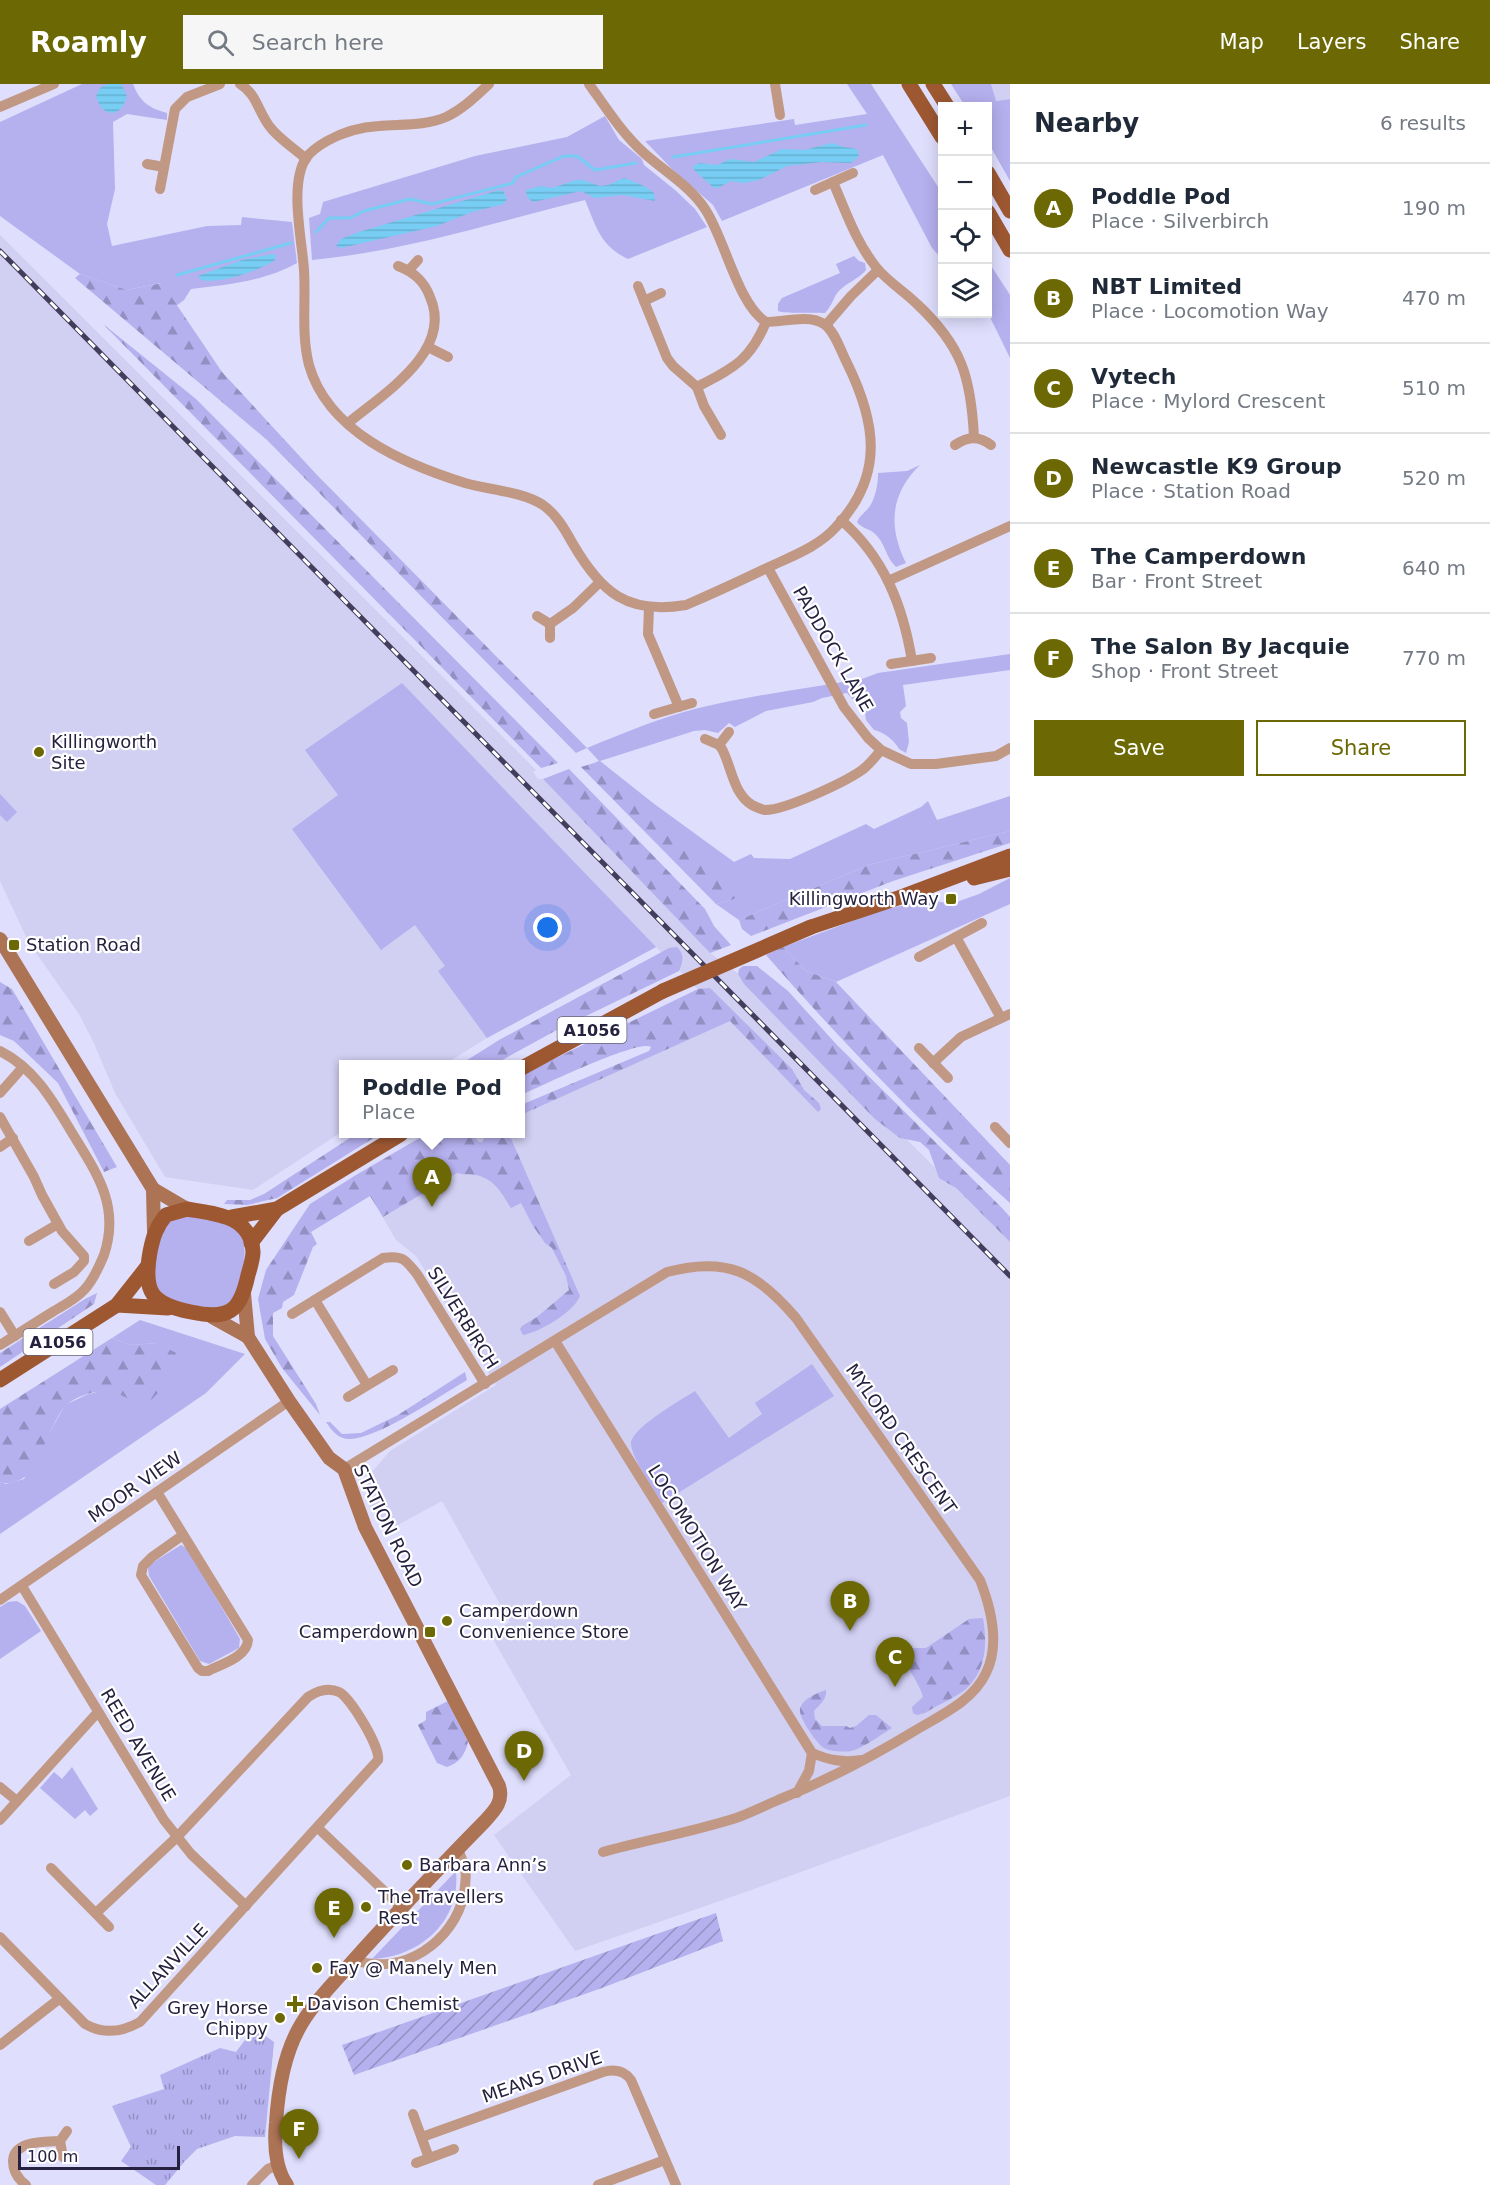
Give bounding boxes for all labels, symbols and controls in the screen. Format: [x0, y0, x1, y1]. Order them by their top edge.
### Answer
search box [183, 15, 603, 69]
text: Roamly [30, 26, 147, 59]
icon: search [204, 26, 237, 59]
text: Search here [252, 30, 384, 55]
text: Map [1220, 30, 1264, 54]
text: Layers [1297, 30, 1366, 54]
text: Share [1399, 30, 1460, 54]
map controls [938, 102, 992, 318]
button: + [938, 102, 992, 156]
text: Nearby [1034, 108, 1139, 138]
text: 6 results [1380, 111, 1466, 135]
button: − [938, 156, 992, 210]
text: Poddle Pod [1091, 184, 1231, 209]
text: A [1046, 196, 1061, 220]
text: 190 m [1402, 196, 1466, 220]
text: Place · Silverbirch [1091, 209, 1269, 233]
button: locate [938, 210, 992, 264]
button: layers [938, 264, 992, 318]
text: NBT Limited [1091, 274, 1242, 299]
text: B [1046, 286, 1061, 310]
text: 470 m [1402, 286, 1466, 310]
text: Place · Locomotion Way [1091, 299, 1328, 323]
text: Vytech [1091, 364, 1177, 389]
text: C [1046, 376, 1061, 400]
text: 510 m [1402, 376, 1466, 400]
text: Place · Mylord Crescent [1091, 389, 1325, 413]
text: Newcastle K9 Group [1091, 454, 1342, 479]
text: D [1045, 466, 1062, 490]
text: 520 m [1402, 466, 1466, 490]
text: Place · Station Road [1091, 479, 1291, 503]
text: The Camperdown [1091, 544, 1307, 569]
text: E [1047, 556, 1060, 580]
text: 640 m [1402, 556, 1466, 580]
text: Bar · Front Street [1091, 569, 1262, 593]
street label: PADDOCK LANE [789, 582, 878, 715]
text: The Salon By Jacquie [1091, 634, 1350, 659]
text: F [1047, 646, 1060, 670]
text: 770 m [1402, 646, 1466, 670]
text: Shop · Front Street [1091, 659, 1278, 683]
button: Save [1034, 720, 1244, 776]
button: Share [1256, 720, 1466, 776]
place label: Killingworth Site [51, 731, 157, 773]
marker: Killingworth Site [32, 745, 46, 759]
place label: Killingworth Way [789, 888, 939, 909]
marker: Killingworth Way [944, 892, 958, 906]
your location [533, 913, 562, 942]
place label: Station Road [26, 934, 141, 955]
marker: Station Road [7, 938, 21, 952]
road number: A1056 [558, 1017, 626, 1043]
popup [339, 1060, 525, 1138]
text: Poddle Pod [362, 1075, 502, 1100]
text: Place [362, 1100, 415, 1124]
pin: A [412, 1158, 452, 1207]
street label: SILVERBIRCH [424, 1263, 503, 1373]
road number: A1056 [23, 1329, 92, 1355]
street label: MYLORD CRESCENT [842, 1360, 962, 1519]
street label: MOOR VIEW [84, 1447, 185, 1526]
street label: STATION ROAD [350, 1461, 427, 1591]
street label: LOCOMOTION WAY [644, 1461, 751, 1616]
pin: B [830, 1582, 870, 1631]
place label: Camperdown Convenience Store [459, 1600, 629, 1642]
marker: Camperdown Convenience Store [440, 1614, 454, 1628]
place label: Camperdown [299, 1621, 418, 1642]
marker: Camperdown [423, 1625, 437, 1639]
pin: C [876, 1638, 914, 1687]
street label: REED AVENUE [97, 1685, 180, 1805]
pin: D [504, 1732, 544, 1781]
place label: Barbara Ann’s [419, 1854, 547, 1875]
marker: Barbara Ann’s [400, 1858, 414, 1872]
place label: The Travellers Rest [377, 1886, 504, 1928]
pin: E [314, 1888, 354, 1938]
marker: The Travellers Rest [359, 1900, 373, 1914]
street label: ALLANVILLE [123, 1919, 212, 2012]
place label: Fay @ Manely Men [329, 1957, 497, 1978]
marker: Fay @ Manely Men [310, 1961, 324, 1975]
place label: Davison Chemist [307, 1993, 459, 2014]
place label: Grey Horse Chippy [167, 1997, 268, 2039]
marker: Davison Chemist [288, 1997, 302, 2011]
marker: Grey Horse Chippy [273, 2011, 287, 2025]
street label: MEANS DRIVE [479, 2046, 604, 2107]
pin: F [280, 2110, 318, 2159]
scale bar [18, 2143, 180, 2170]
text: 100 m [27, 2147, 78, 2166]

